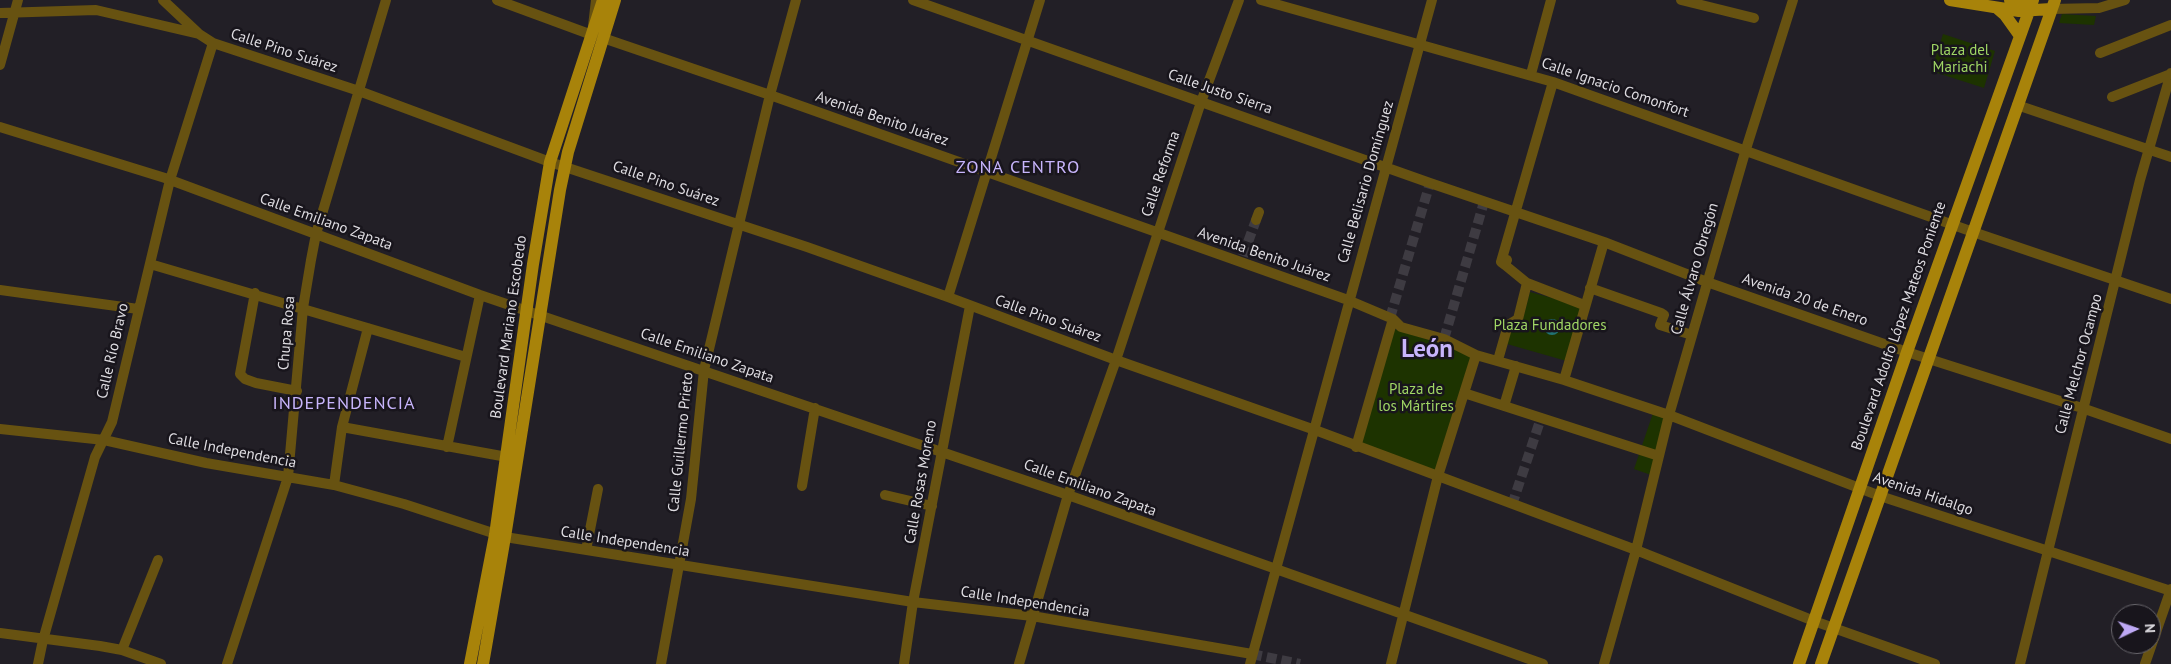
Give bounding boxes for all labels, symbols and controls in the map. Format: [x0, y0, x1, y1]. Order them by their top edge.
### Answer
street label: Calle Pino Suárez [228, 25, 340, 77]
park label: Plaza del Mariachi [1931, 42, 1989, 77]
street label: Calle Ignacio Comonfort [1539, 54, 1691, 122]
street label: Calle Justo Sierra [1165, 66, 1275, 118]
street label: Avenida Benito Juárez [813, 88, 951, 150]
street label: Calle Belisario Domínguez [1334, 99, 1398, 265]
street label: Calle Reforma [1138, 129, 1184, 219]
street label: Calle Pino Suárez [610, 157, 722, 211]
district label: ZONA CENTRO [954, 157, 1082, 179]
street label: Calle Emiliano Zapata [257, 190, 395, 254]
street label: Boulevard Adolfo López Mateos Poniente [1848, 199, 1950, 453]
street label: Calle Álvaro Obregón [1668, 201, 1722, 337]
street label: Avenida Benito Juárez [1195, 224, 1333, 286]
street label: Boulevard Mariano Escobedo [487, 234, 531, 420]
street label: Avenida 20 de Enero [1740, 270, 1870, 330]
street label: Calle Pino Suárez [993, 291, 1103, 347]
street label: Calle Melchor Ocampo [2052, 292, 2106, 436]
street label: Chupa Rosa [275, 295, 299, 371]
street label: Calle Río Bravo [93, 302, 133, 400]
park label: Plaza Fundadores [1493, 317, 1607, 335]
street label: Calle Emiliano Zapata [638, 325, 776, 387]
district label: León [1401, 335, 1453, 365]
street label: Calle Guillermo Prieto [665, 371, 697, 513]
park label: Plaza de los Mártires [1378, 381, 1454, 416]
district label: INDEPENDENCIA [271, 393, 417, 415]
street label: Calle Rosas Moreno [901, 419, 941, 545]
street label: Calle Independencia [166, 430, 298, 472]
street label: Calle Emiliano Zapata [1021, 456, 1159, 520]
street label: Avenida Hidalgo [1871, 468, 1975, 520]
street label: Calle Independencia [559, 523, 691, 561]
street label: Calle Independencia [959, 583, 1091, 621]
north arrow [2111, 604, 2161, 654]
text: N [2141, 623, 2159, 633]

